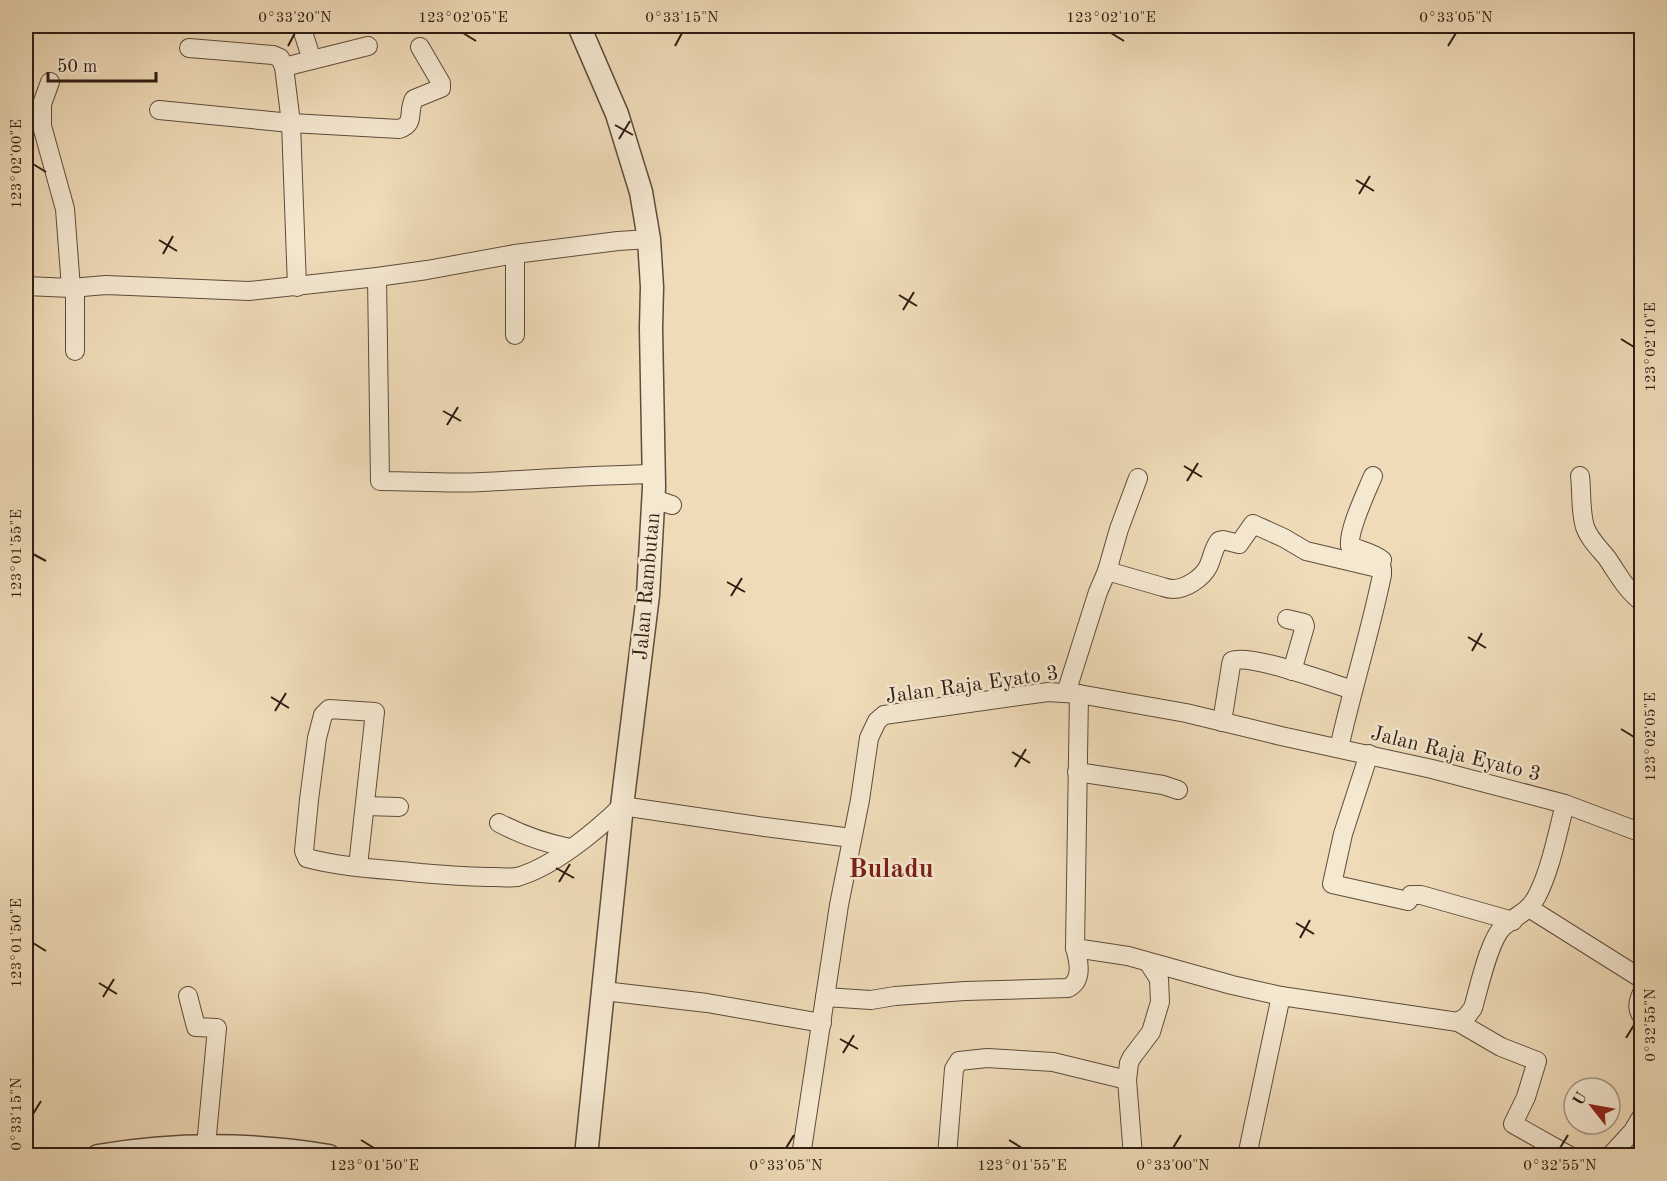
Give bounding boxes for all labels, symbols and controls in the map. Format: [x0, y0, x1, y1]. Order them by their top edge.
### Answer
text: 0°33'20"N [258, 11, 332, 26]
text: 123°02'05"E [418, 11, 508, 26]
text: 0°33'15"N [645, 11, 719, 26]
text: 123°02'10"E [1066, 11, 1156, 26]
text: 0°33'05"N [1419, 11, 1493, 26]
scale bar [48, 45, 156, 83]
text: 50 m [57, 58, 97, 76]
text: 123°02'00"E [10, 119, 25, 209]
text: 123°02'10"E [1644, 302, 1659, 392]
text: 123°01'55"E [10, 509, 25, 599]
street label: Jalan Rambutan [631, 511, 664, 661]
street label: Jalan Raja Eyato 3 [884, 663, 1060, 708]
text: 123°02'05"E [1644, 692, 1659, 782]
street label: Jalan Raja Eyato 3 [1368, 723, 1543, 786]
district label: Buladu [848, 856, 934, 883]
text: 123°01'50"E [10, 898, 25, 988]
text: 0°32'55"N [1644, 988, 1659, 1062]
north arrow [1562, 1076, 1622, 1136]
text: 0°33'15"N [10, 1077, 25, 1151]
text: U [1571, 1089, 1591, 1109]
text: 123°01'50"E [329, 1159, 419, 1174]
text: 0°33'05"N [749, 1159, 823, 1174]
text: 123°01'55"E [977, 1159, 1067, 1174]
text: 0°33'00"N [1136, 1159, 1210, 1174]
text: 0°32'55"N [1523, 1159, 1597, 1174]

